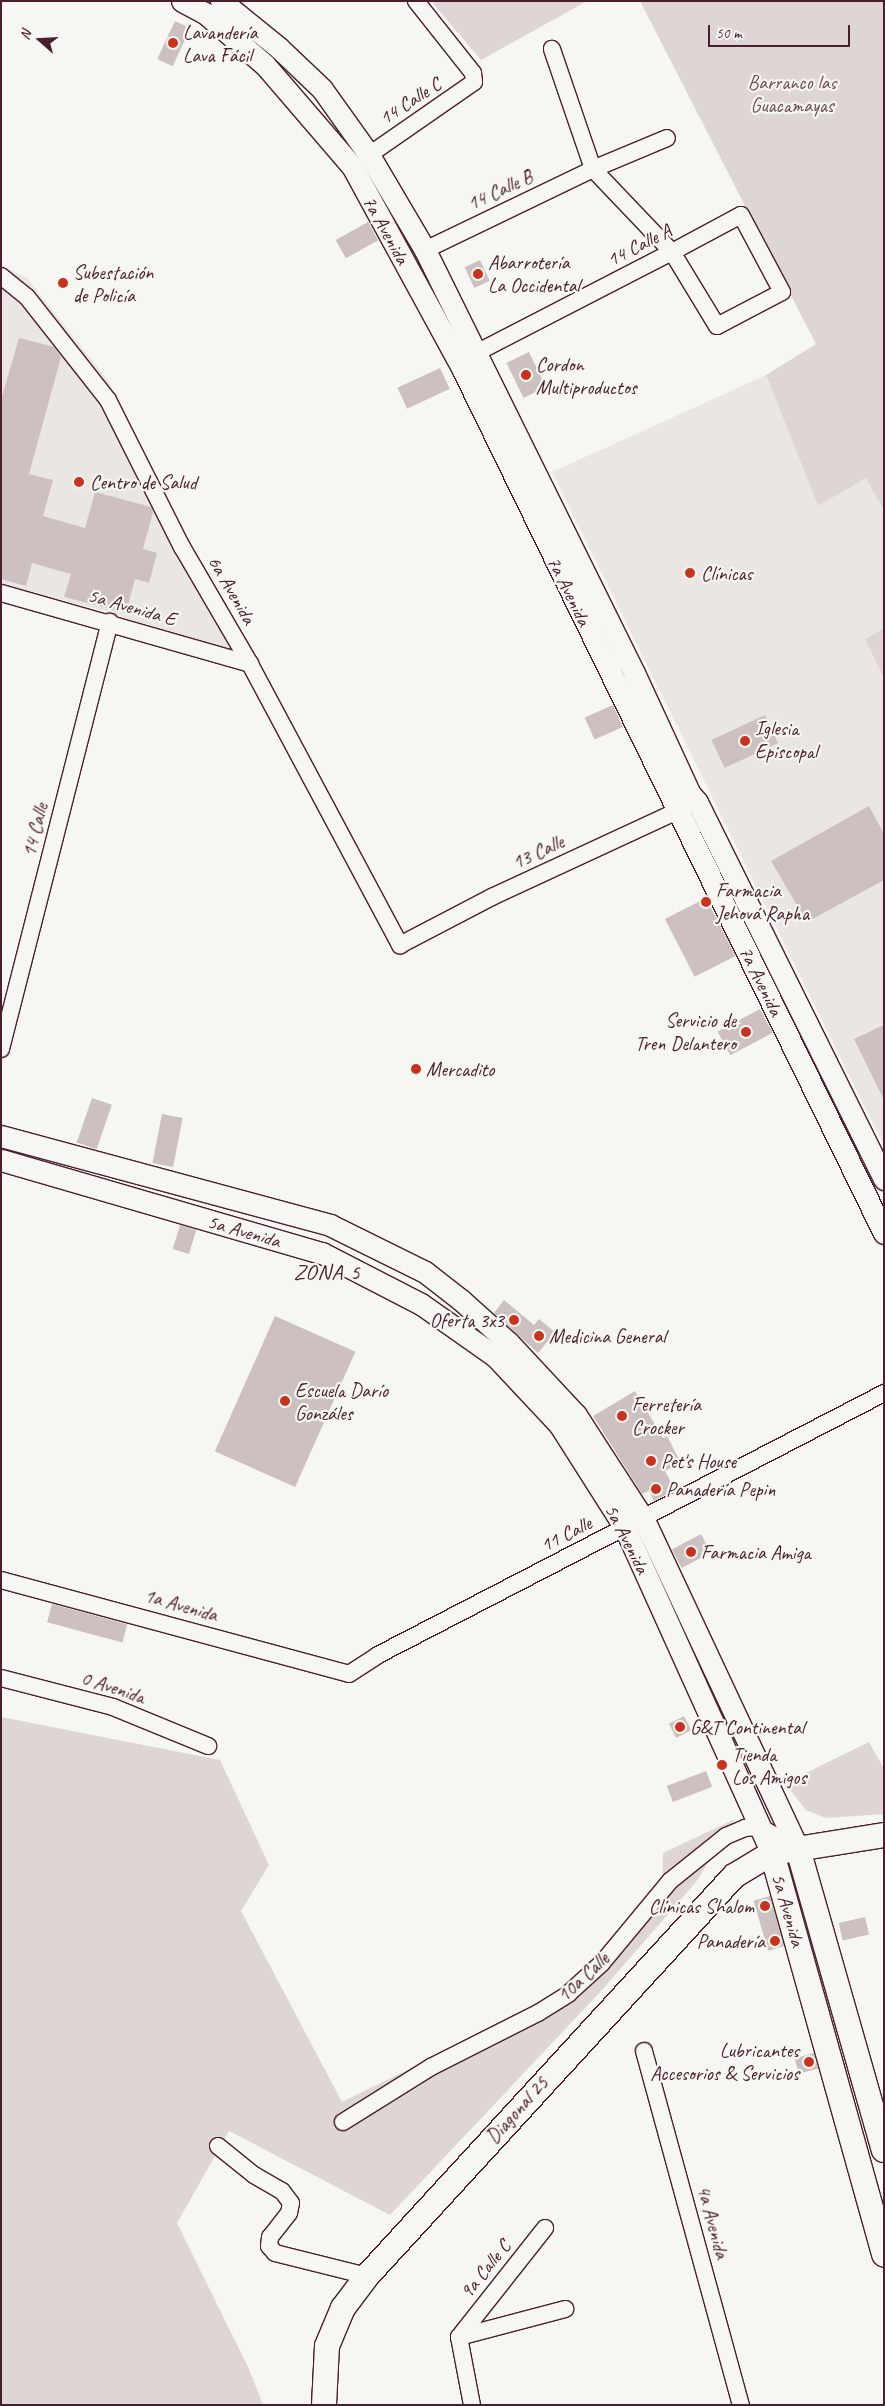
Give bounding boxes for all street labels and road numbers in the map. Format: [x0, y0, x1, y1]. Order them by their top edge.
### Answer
street label: 14 Calle C [375, 72, 445, 130]
street label: 14 Calle B [463, 164, 537, 216]
street label: 7a Avenida [357, 192, 415, 268]
street label: 14 Calle A [603, 219, 675, 271]
street label: 6a Avenida [203, 552, 261, 628]
street label: 7a Avenida [542, 552, 596, 630]
street label: 5a Avenida E [86, 583, 178, 631]
street label: 14 Calle [17, 801, 53, 859]
street label: 13 Calle [508, 830, 568, 874]
street label: 7a Avenida [734, 942, 788, 1020]
street label: 5a Avenida [205, 1209, 283, 1253]
street label: 5a Avenida [599, 1500, 655, 1578]
street label: 11 Calle [536, 1511, 596, 1557]
street label: 1a Avenida [142, 1583, 220, 1627]
street label: 0 Avenida [78, 1665, 148, 1709]
street label: 5a Avenida [766, 1871, 810, 1949]
street label: 10a Calle [552, 1947, 614, 2007]
street label: Diagonal 25 [481, 2072, 553, 2148]
street label: 4a Avenida [692, 2183, 734, 2261]
street label: 9a Calle C [454, 2235, 516, 2303]

